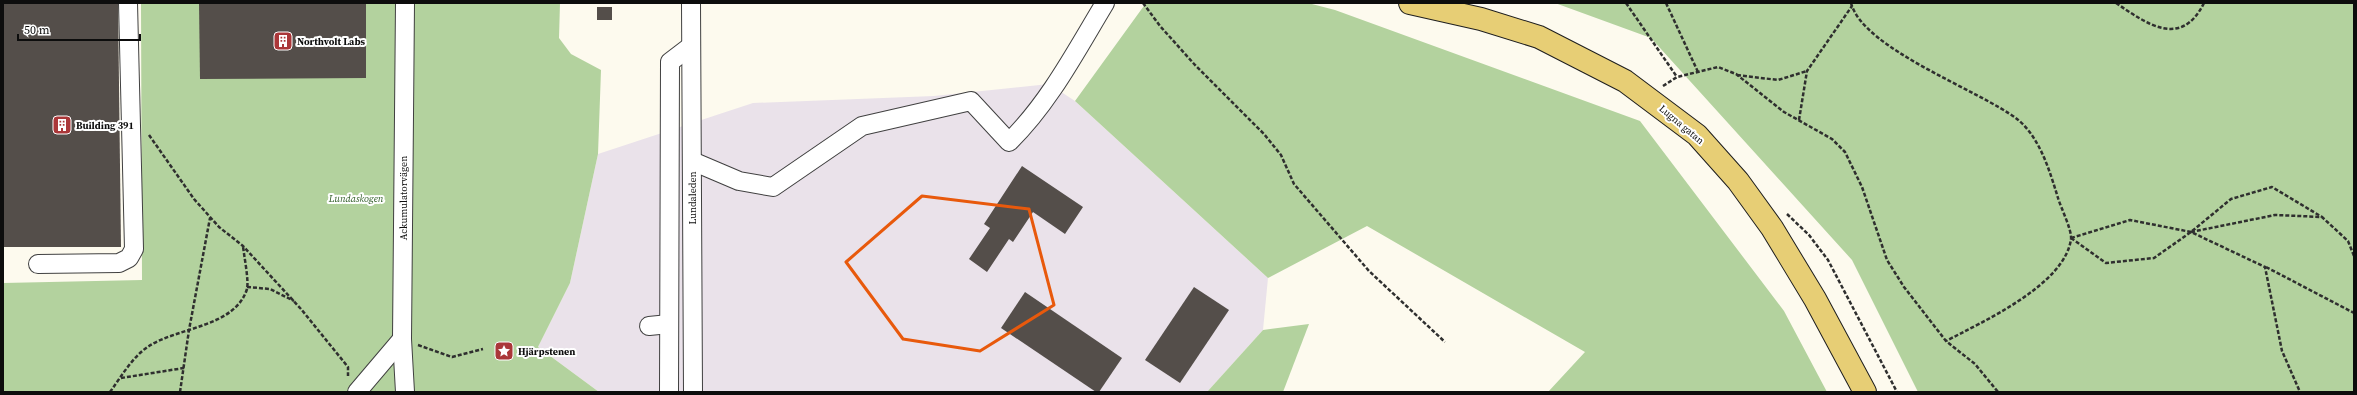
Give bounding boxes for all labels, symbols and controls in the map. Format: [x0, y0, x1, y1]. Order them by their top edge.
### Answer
scale bar [18, 16, 140, 42]
text: 50 m [24, 22, 50, 38]
building icon: Northvolt Labs [272, 30, 294, 52]
place label: Northvolt Labs [297, 35, 365, 48]
street label: Lugna gatan [1657, 102, 1707, 147]
building icon: Building 391 [51, 114, 73, 136]
place label: Building 391 [76, 119, 134, 132]
street label: Ackumulatorvägen [397, 156, 410, 240]
street label: Lundaleden [686, 171, 699, 225]
park label: Lundaskogen [328, 192, 384, 205]
place icon: Hjärpstenen [493, 340, 515, 362]
place label: Hjärpstenen [518, 345, 575, 358]

